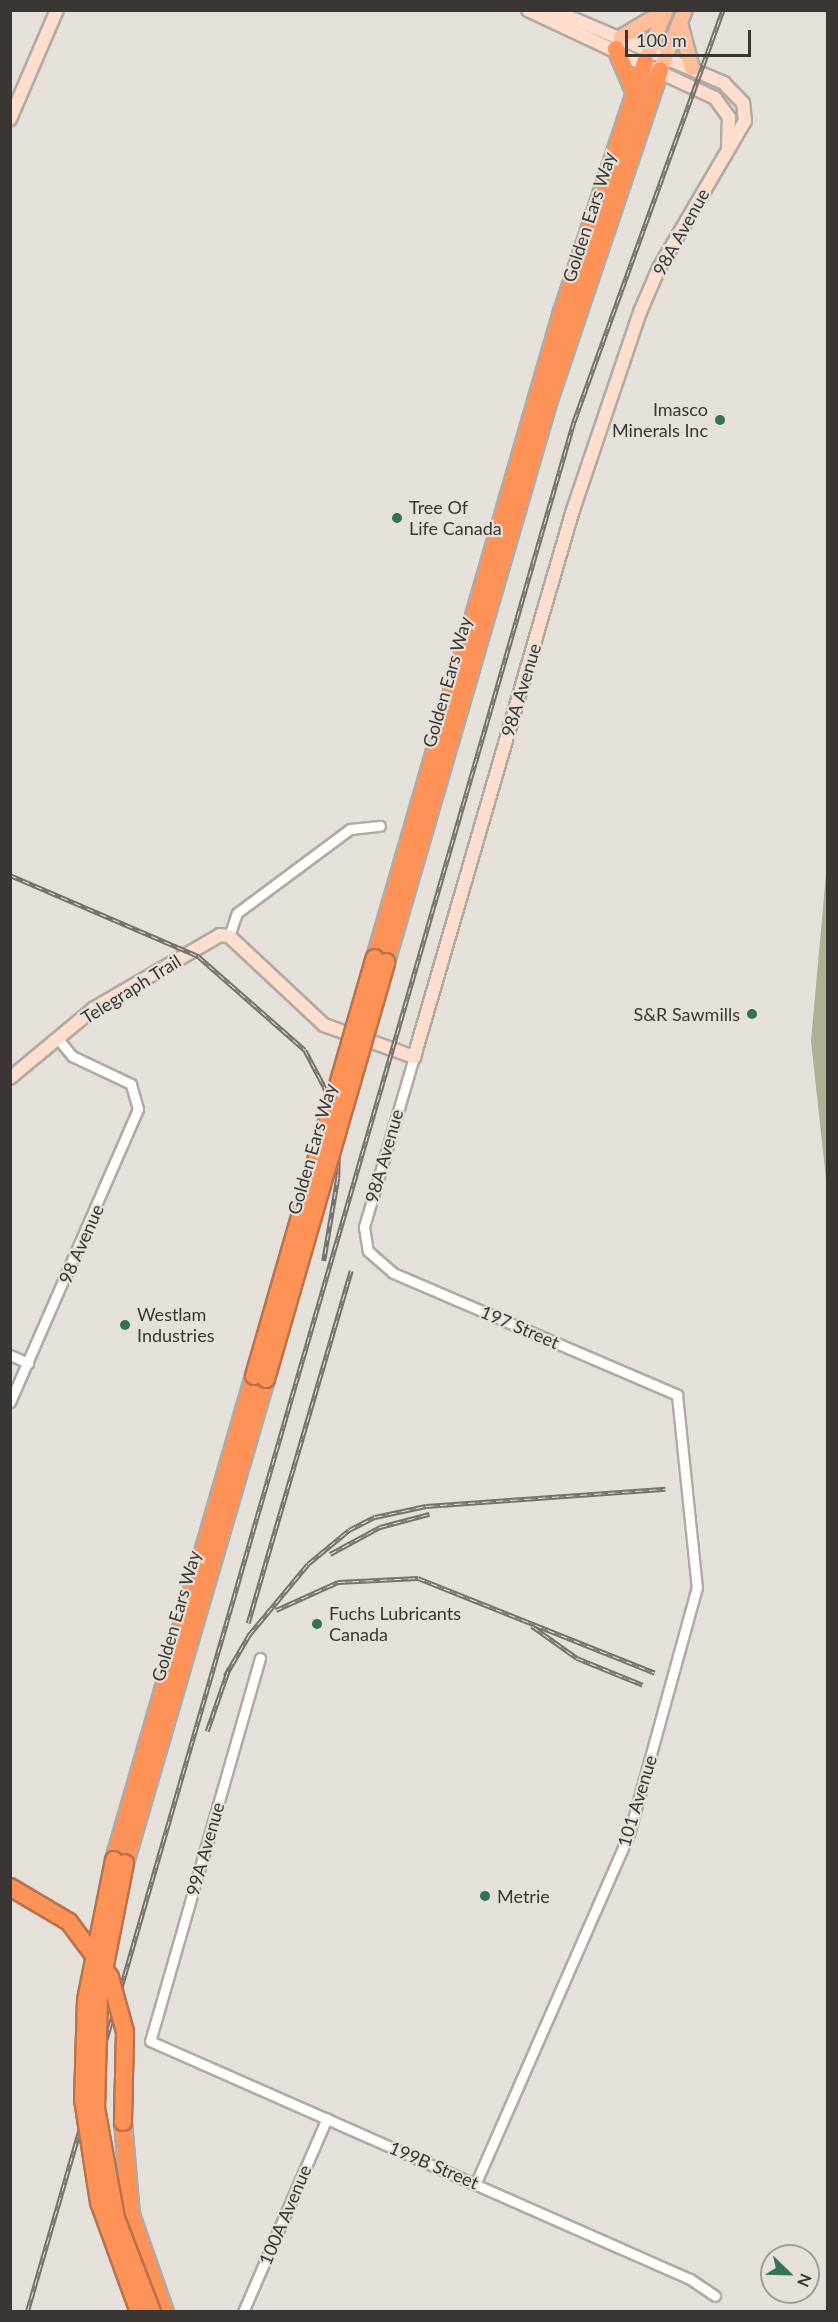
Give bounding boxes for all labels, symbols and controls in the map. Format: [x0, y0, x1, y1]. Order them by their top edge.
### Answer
scale bar [628, 18, 754, 56]
text: 100 m [636, 29, 687, 51]
street label: Golden Ears Way [558, 149, 620, 285]
street label: 98A Avenue [648, 184, 714, 280]
place label: Imasco Minerals Inc [612, 399, 708, 442]
marker: Imasco Minerals Inc [713, 413, 727, 427]
place label: Tree Of Life Canada [409, 497, 502, 540]
marker: Tree Of Life Canada [390, 511, 404, 525]
street label: Golden Ears Way [418, 614, 476, 750]
street label: 98A Avenue [496, 640, 546, 740]
street label: Telegraph Trail [77, 950, 185, 1028]
place label: S&R Sawmills [633, 1003, 740, 1025]
marker: S&R Sawmills [745, 1007, 759, 1021]
street label: Golden Ears Way [283, 1081, 341, 1217]
street label: 98A Avenue [360, 1106, 408, 1206]
street label: 98 Avenue [54, 1201, 108, 1287]
street label: 197 Street [477, 1301, 563, 1353]
place label: Westlam Industries [137, 1304, 214, 1346]
marker: Westlam Industries [118, 1318, 132, 1332]
street label: Golden Ears Way [147, 1548, 205, 1684]
place label: Fuchs Lubricants Canada [329, 1603, 461, 1646]
marker: Fuchs Lubricants Canada [310, 1617, 324, 1631]
street label: 101 Avenue [613, 1752, 661, 1850]
street label: 99A Avenue [181, 1799, 229, 1899]
place label: Metrie [497, 1885, 550, 1907]
marker: Metrie [478, 1889, 492, 1903]
street label: 199B Street [386, 2137, 482, 2193]
street label: 100A Avenue [254, 2161, 316, 2269]
north arrow [760, 2244, 820, 2304]
text: N [794, 2271, 816, 2290]

